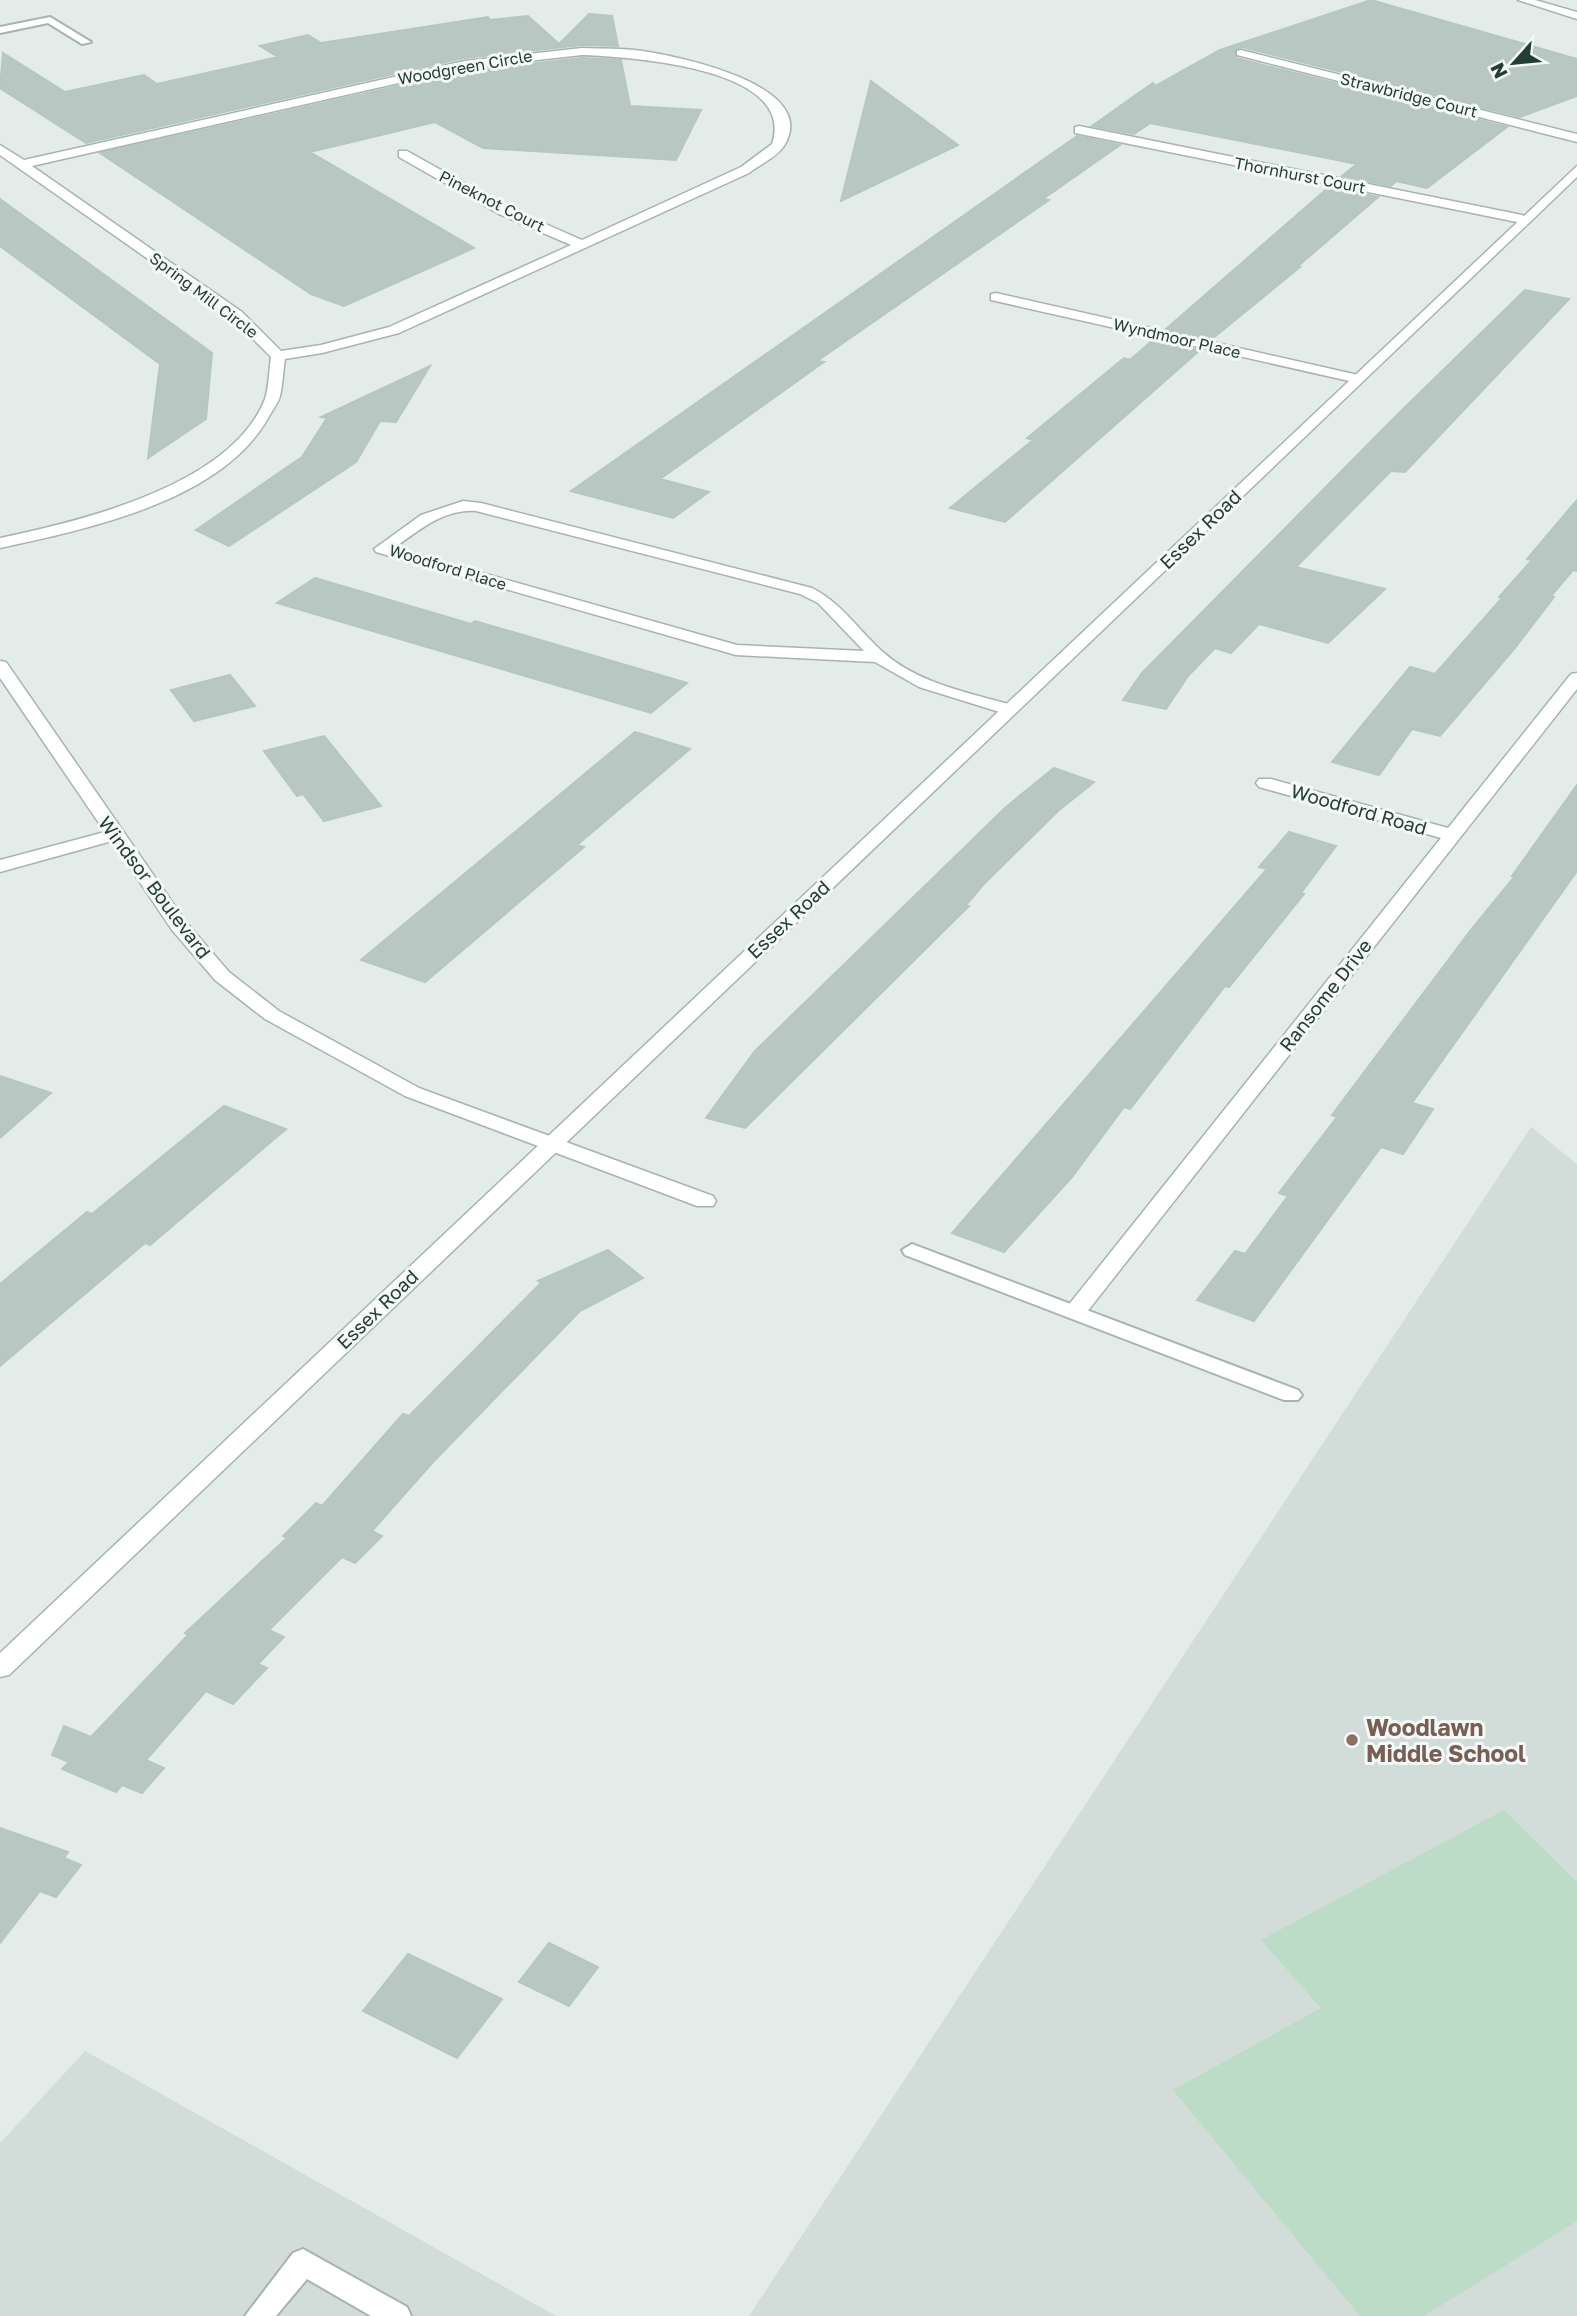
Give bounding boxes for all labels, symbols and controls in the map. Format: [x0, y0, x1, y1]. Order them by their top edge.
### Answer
north arrow [1479, 28, 1549, 98]
street label: Woodgreen Circle [396, 45, 534, 89]
text: N [1485, 59, 1512, 83]
street label: Strawbridge Court [1338, 68, 1480, 122]
street label: Thornhurst Court [1233, 152, 1367, 198]
street label: Pineknot Court [436, 166, 548, 236]
street label: Spring Mill Circle [146, 248, 262, 342]
street label: Wyndmoor Place [1111, 314, 1243, 362]
street label: Essex Road [1155, 485, 1245, 573]
street label: Woodford Place [387, 540, 509, 594]
street label: Woodford Road [1288, 779, 1430, 839]
street label: Windsor Boulevard [94, 811, 216, 963]
street label: Essex Road [742, 875, 834, 963]
street label: Ransome Drive [1274, 934, 1376, 1056]
street label: Essex Road [332, 1265, 422, 1353]
place label: Woodlawn Middle School [1366, 1713, 1526, 1767]
marker: Woodlawn Middle School [1344, 1732, 1360, 1748]

